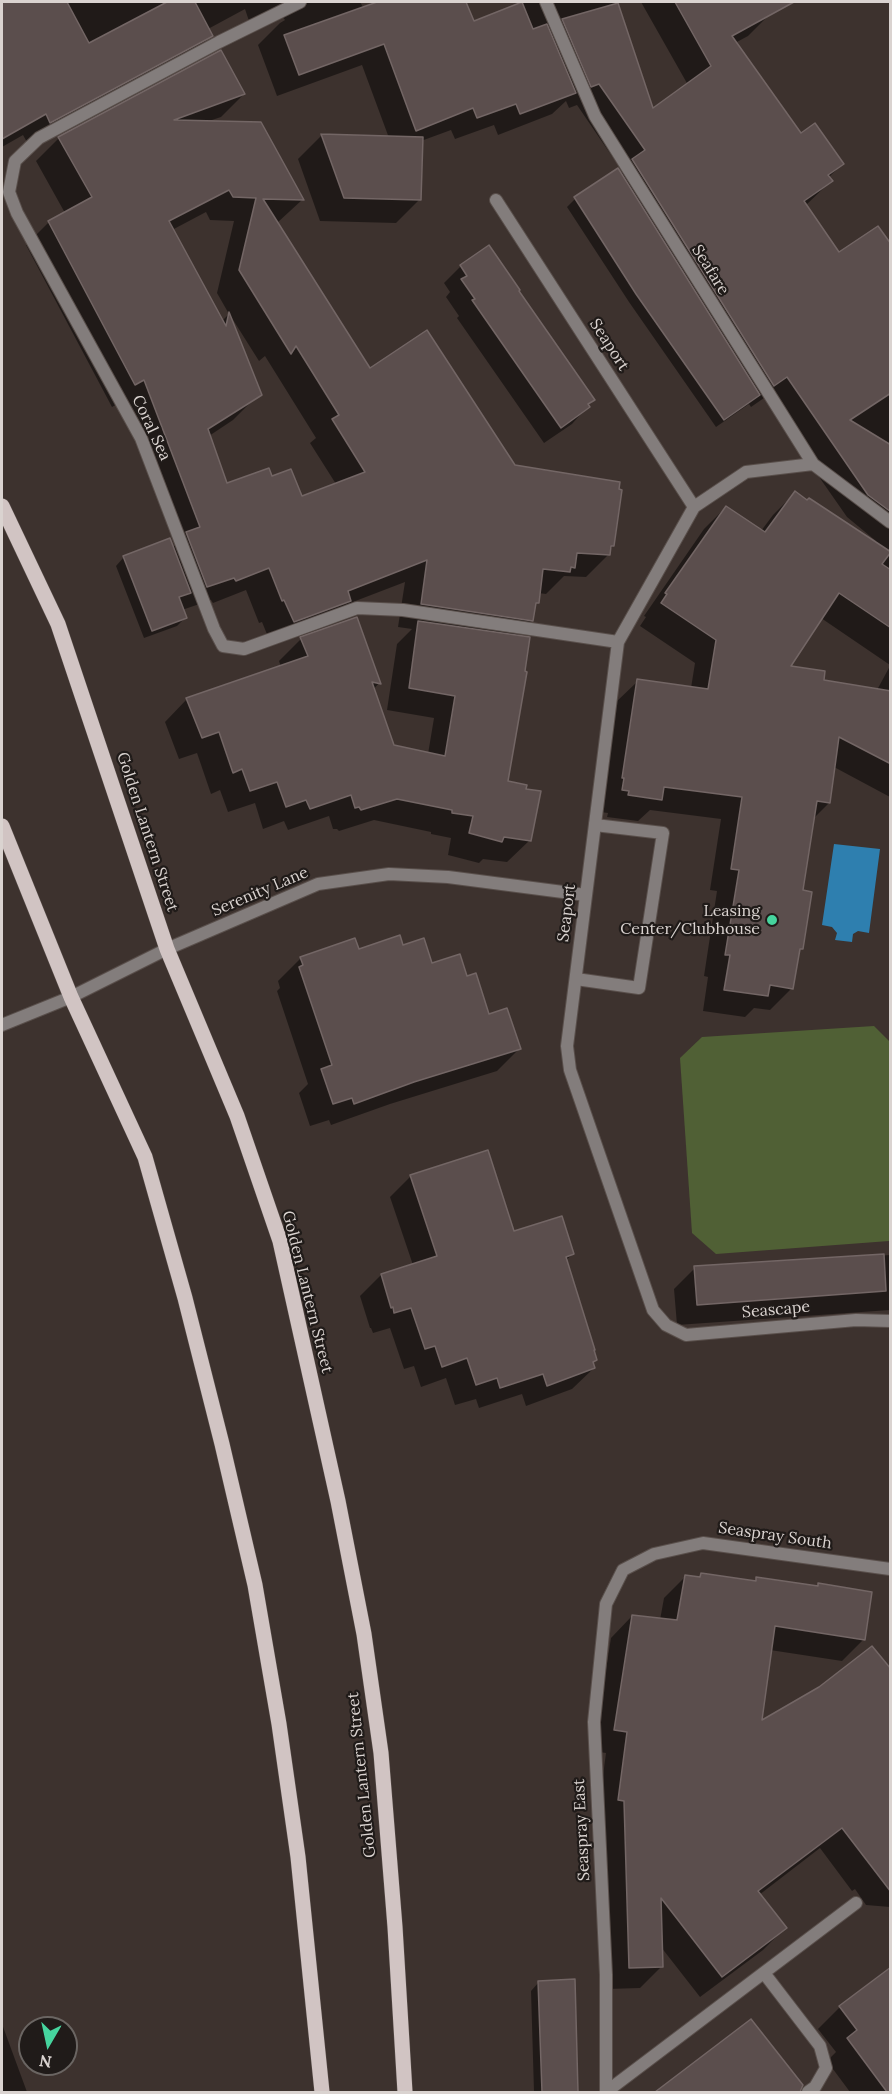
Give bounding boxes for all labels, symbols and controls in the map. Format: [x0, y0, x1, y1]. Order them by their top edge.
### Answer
street label: Seafare [687, 242, 733, 298]
street label: Seaport [585, 315, 633, 375]
street label: Coral Sea [127, 392, 175, 464]
street label: Golden Lantern Street [112, 750, 182, 914]
street label: Serenity Lane [209, 863, 311, 921]
street label: Seaport [554, 883, 580, 943]
place label: Leasing Center/Clubhouse [620, 901, 760, 939]
marker: Leasing Center/Clubhouse [765, 913, 779, 927]
street label: Golden Lantern Street [278, 1209, 336, 1375]
street label: Seascape [741, 1297, 811, 1323]
street label: Seaspray South [717, 1519, 833, 1553]
street label: Golden Lantern Street [344, 1691, 380, 1859]
street label: Seaspray East [570, 1778, 594, 1882]
north arrow [18, 2016, 78, 2076]
text: N [38, 2051, 53, 2073]

